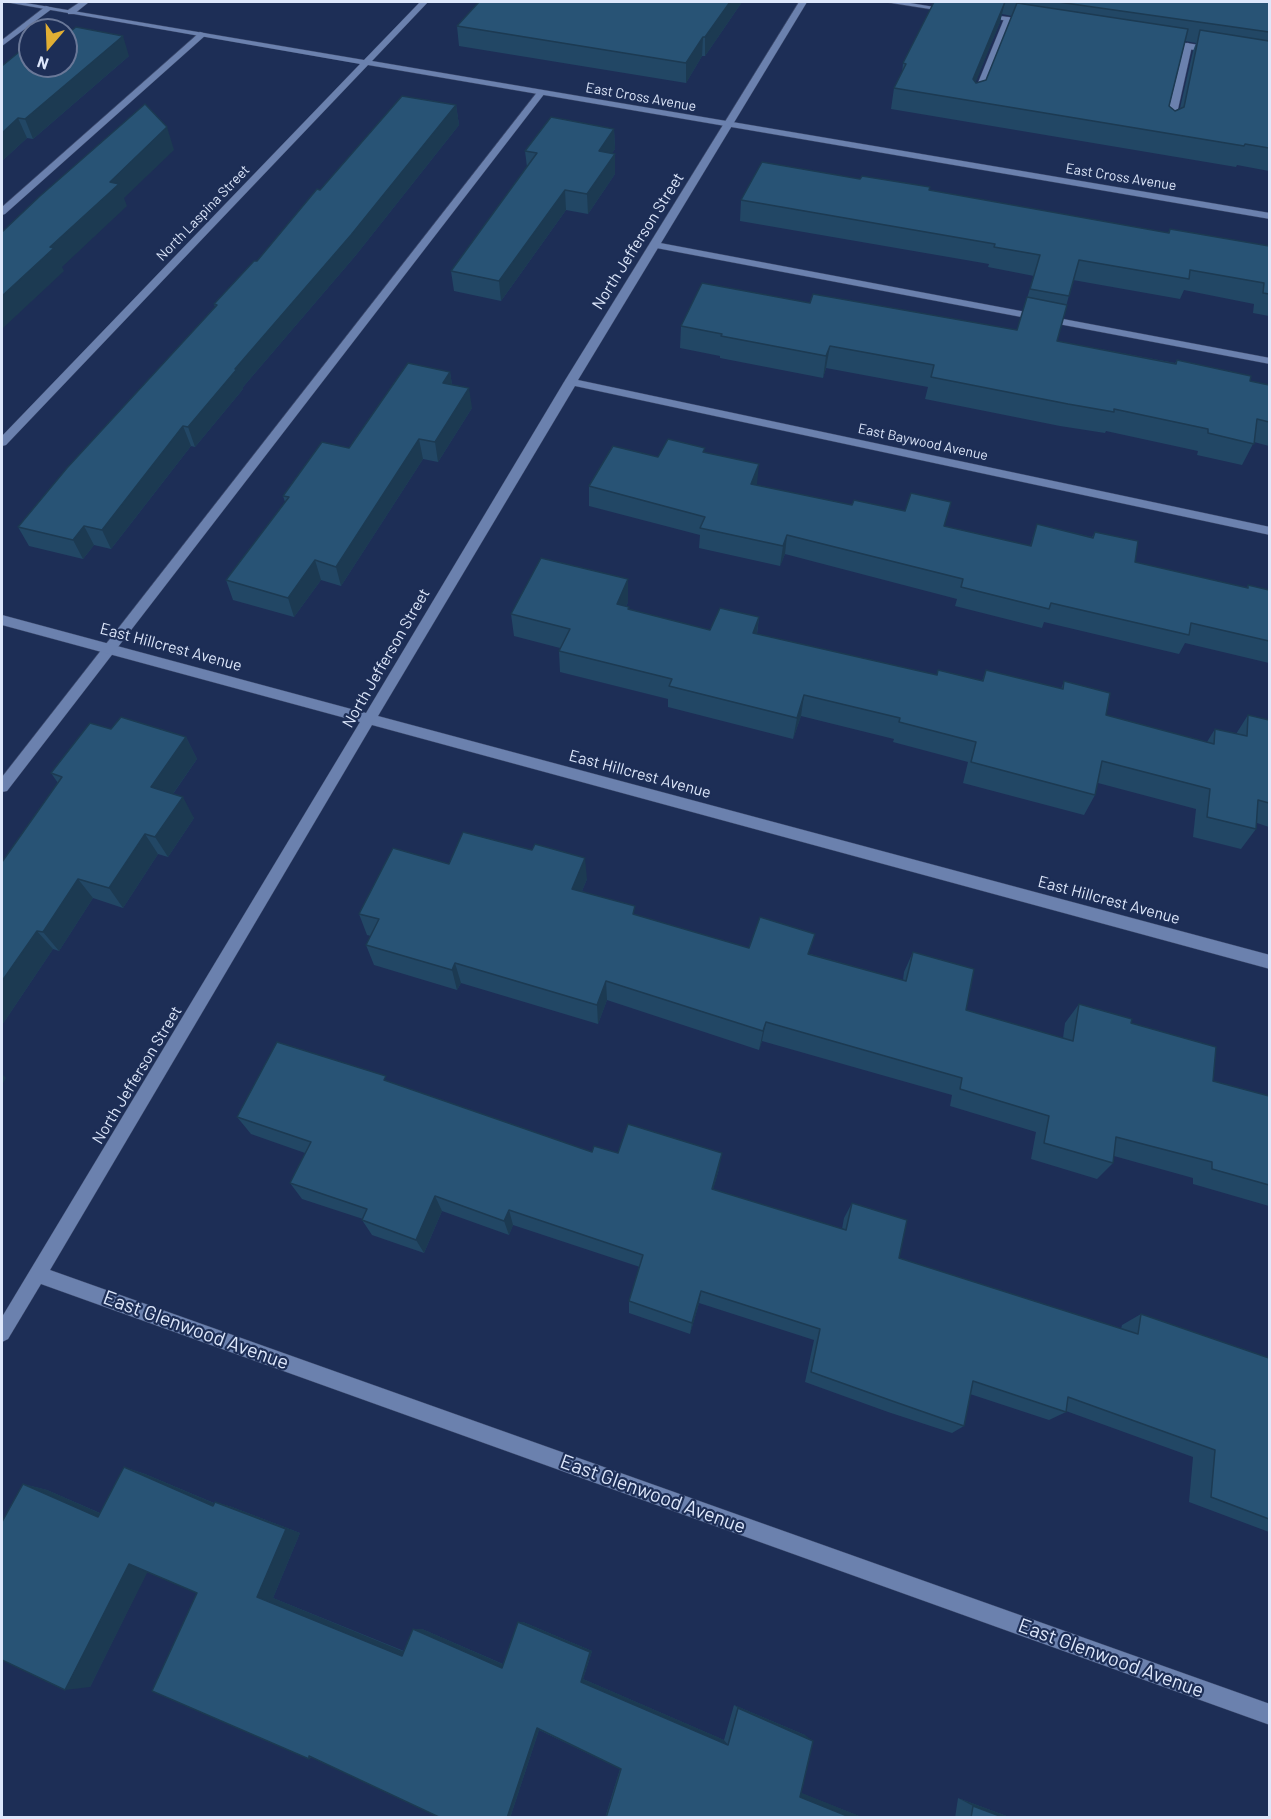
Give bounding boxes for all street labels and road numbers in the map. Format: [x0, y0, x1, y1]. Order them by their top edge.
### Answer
street label: East Cross Avenue [584, 79, 698, 115]
street label: East Cross Avenue [1064, 160, 1178, 194]
street label: North Laspina Street [153, 162, 253, 264]
street label: North Jefferson Street [588, 169, 688, 313]
street label: East Baywood Avenue [856, 420, 990, 464]
street label: North Jefferson Street [338, 585, 434, 731]
street label: East Hillcrest Avenue [98, 619, 244, 675]
street label: East Hillcrest Avenue [567, 746, 713, 802]
street label: East Hillcrest Avenue [1036, 872, 1182, 928]
street label: North Jefferson Street [88, 1002, 186, 1148]
street label: East Glenwood Avenue [100, 1285, 292, 1375]
street label: East Glenwood Avenue [557, 1449, 749, 1539]
street label: East Glenwood Avenue [1015, 1613, 1207, 1703]

